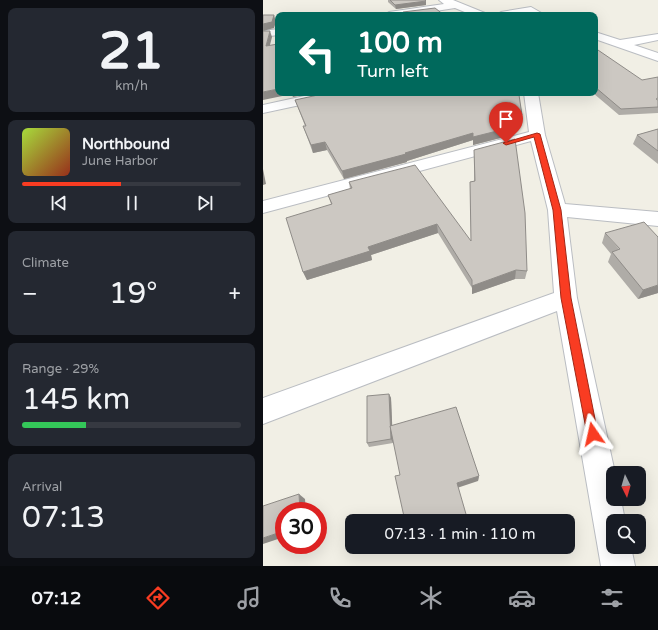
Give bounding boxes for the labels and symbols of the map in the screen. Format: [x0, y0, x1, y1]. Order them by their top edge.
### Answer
pin [489, 102, 523, 143]
position arrow [572, 413, 614, 455]
north arrow [606, 466, 646, 506]
speed limit sign: 30 [275, 502, 327, 554]

